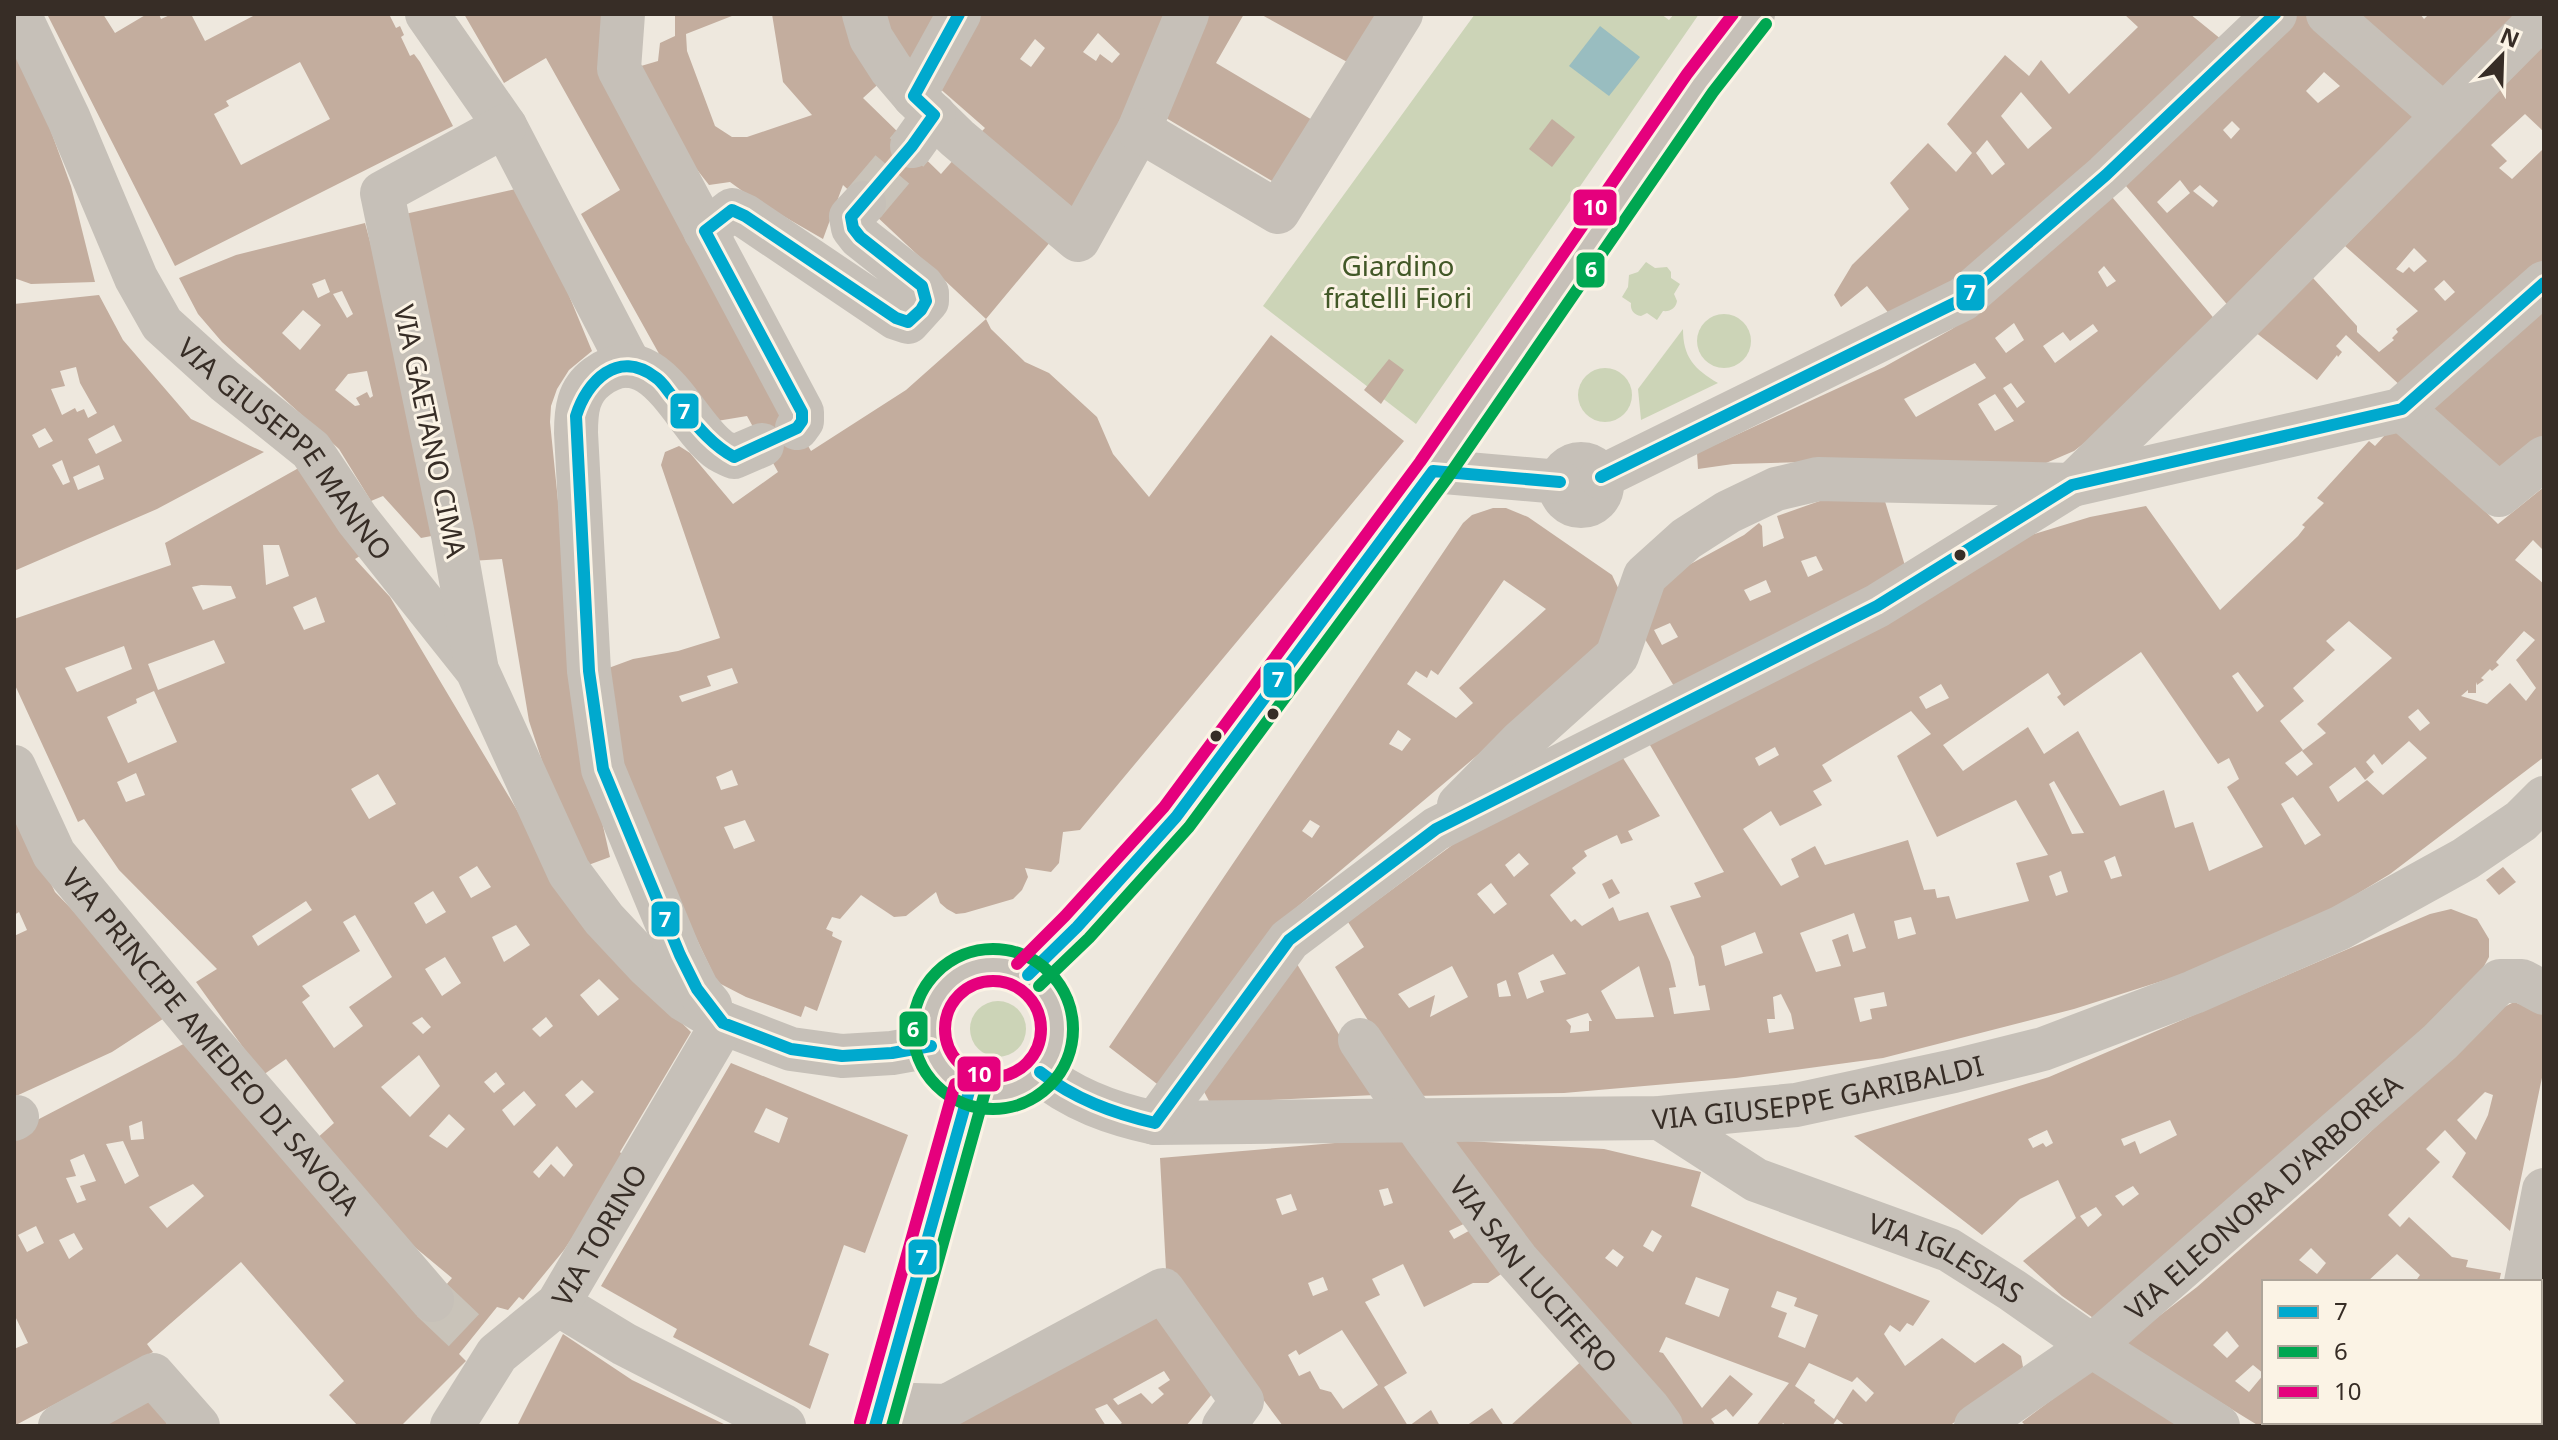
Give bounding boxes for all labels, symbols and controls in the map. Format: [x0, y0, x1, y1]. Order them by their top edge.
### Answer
north arrow [2462, 16, 2542, 96]
text: N [2496, 19, 2524, 54]
line badge: 10 [1572, 188, 1618, 227]
text: 10 [1582, 191, 1608, 221]
park label: Giardino fratelli Fiori [1324, 246, 1472, 316]
line badge: 6 [1575, 251, 1606, 289]
text: 6 [1585, 253, 1597, 283]
line badge: 7 [1955, 273, 1986, 312]
text: 7 [1964, 276, 1976, 306]
street label: VIA GAETANO CIMA [386, 301, 476, 561]
street label: VIA GIUSEPPE MANNO [170, 328, 401, 567]
line badge: 7 [669, 392, 700, 430]
text: 7 [678, 395, 690, 425]
unlabelled marker [1952, 547, 1968, 563]
line badge: 7 [1262, 661, 1293, 699]
text: 7 [1272, 663, 1284, 693]
unlabelled marker [1265, 706, 1281, 722]
unlabelled marker [1208, 728, 1224, 744]
street label: VIA PRINCIPE AMEDEO DI SAVOIA [54, 859, 369, 1222]
line badge: 7 [650, 900, 681, 938]
text: 7 [659, 903, 671, 933]
line badge: 6 [898, 1010, 929, 1048]
text: 6 [907, 1013, 919, 1043]
street label: VIA GIUSEPPE GARIBALDI [1650, 1046, 1987, 1138]
line badge: 10 [956, 1055, 1002, 1093]
text: 10 [966, 1058, 992, 1088]
street label: VIA ELEONORA D'ARBOREA [2116, 1065, 2410, 1328]
street label: VIA TORINO [542, 1157, 655, 1313]
street label: VIA SAN LUCIFERO [1441, 1168, 1627, 1380]
street label: VIA IGLESIAS [1863, 1203, 2032, 1312]
line badge: 7 [907, 1238, 938, 1276]
text: 7 [916, 1241, 928, 1271]
legend [2262, 1280, 2542, 1424]
text: 7 [2334, 1294, 2348, 1327]
text: 6 [2334, 1334, 2348, 1367]
text: 10 [2334, 1374, 2361, 1407]

